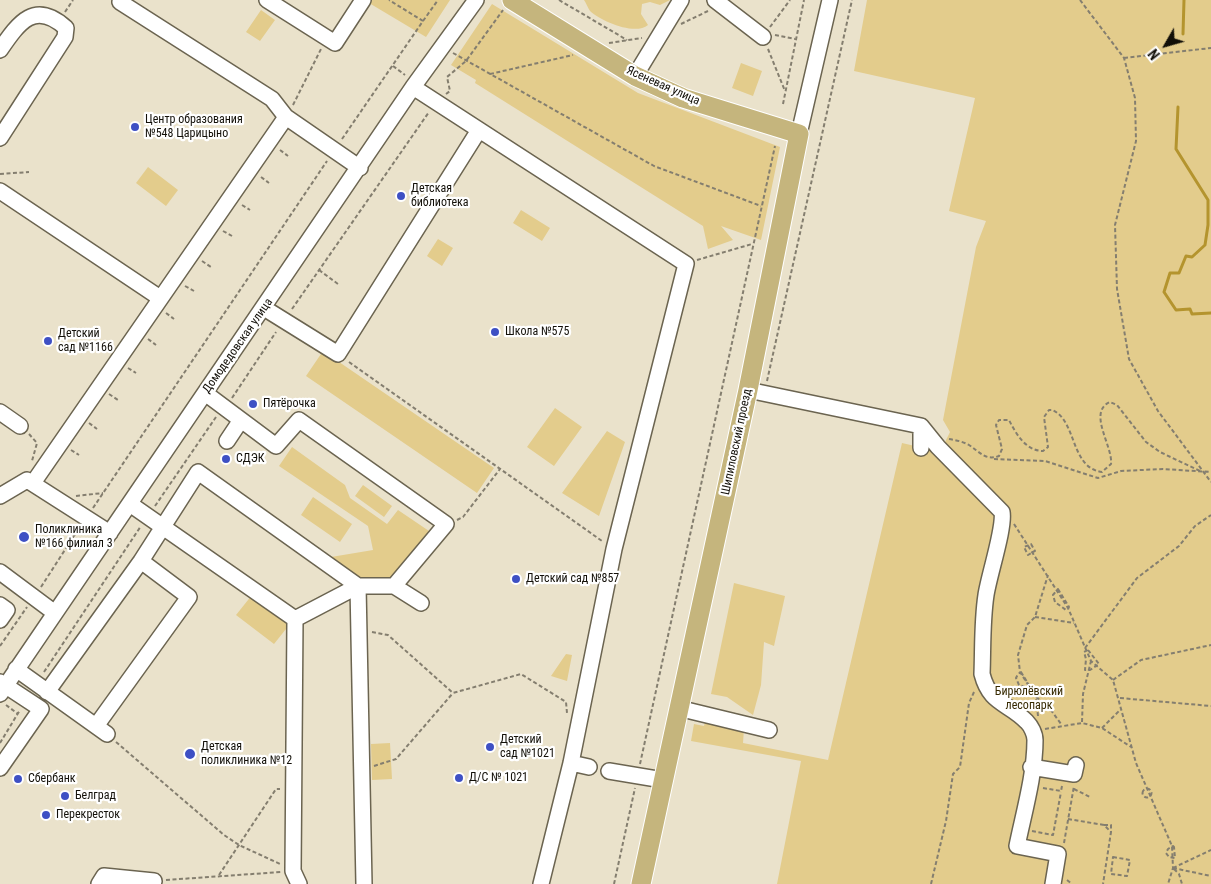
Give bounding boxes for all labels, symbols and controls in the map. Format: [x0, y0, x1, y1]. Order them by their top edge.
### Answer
north arrow [1141, 20, 1191, 70]
text: N [1145, 46, 1163, 63]
street label: Ясеневая улица [624, 63, 702, 109]
place label: Центр образования №548 Царицыно [145, 113, 243, 141]
marker: Центр образования №548 Царицыно [129, 121, 141, 133]
place label: Детская библиотека [411, 182, 469, 210]
marker: Детская библиотека [395, 190, 407, 202]
street label: Домодедовская улица [200, 296, 276, 396]
place label: Школа №575 [505, 325, 569, 339]
marker: Школа №575 [489, 326, 501, 338]
place label: Детский сад №1166 [58, 327, 113, 355]
marker: Детский сад №1166 [42, 335, 54, 347]
street label: Шипиловский проезд [719, 388, 755, 496]
place label: Пятёрочка [263, 397, 316, 411]
marker: Пятёрочка [247, 398, 259, 410]
place label: СДЭК [236, 452, 265, 466]
marker: СДЭК [220, 453, 232, 465]
place label: Поликлиника №166 филиал 3 [35, 523, 113, 551]
marker: Поликлиника №166 филиал 3 [17, 530, 31, 544]
place label: Детский сад №857 [526, 572, 619, 586]
marker: Детский сад №857 [510, 573, 522, 585]
park label: Бирюлёвский лесопарк [995, 685, 1063, 713]
place label: Детский сад №1021 [500, 733, 555, 761]
place label: Детская поликлиника №12 [201, 740, 292, 768]
marker: Детский сад №1021 [484, 741, 496, 753]
marker: Детская поликлиника №12 [183, 747, 197, 761]
place label: Д/C № 1021 [469, 771, 528, 785]
place label: Сбербанк [28, 772, 76, 786]
marker: Д/C № 1021 [453, 772, 465, 784]
marker: Сбербанк [12, 773, 24, 785]
place label: Белград [75, 789, 116, 803]
marker: Белград [59, 790, 71, 802]
place label: Перекресток [56, 808, 120, 822]
marker: Перекресток [40, 809, 52, 821]

